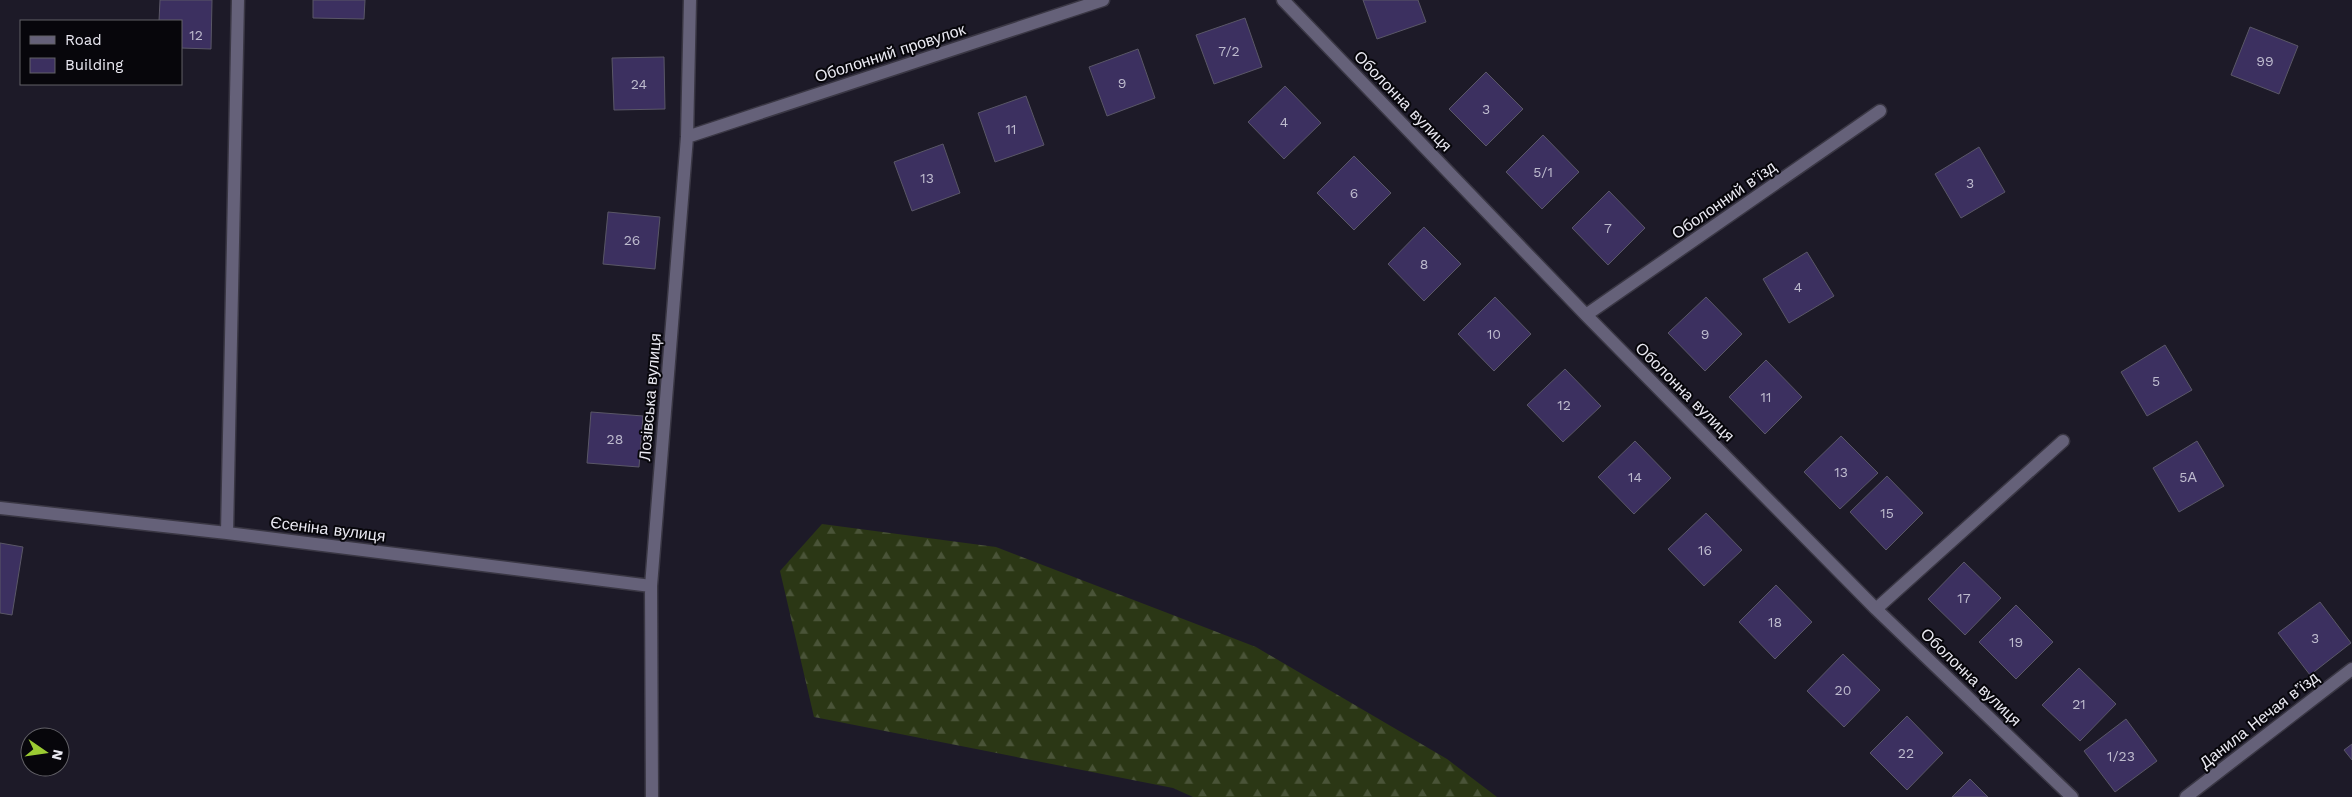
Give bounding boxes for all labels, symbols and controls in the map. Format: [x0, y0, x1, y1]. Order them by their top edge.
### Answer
street label: Оболонний провулок [812, 19, 969, 86]
legend [20, 20, 182, 85]
house number: 12 [189, 27, 203, 43]
text: Road [65, 31, 102, 49]
house number: 7/2 [1218, 43, 1240, 59]
street label: Оболонна вулиця [1350, 47, 1456, 155]
house number: 99 [2256, 53, 2274, 69]
text: Building [65, 56, 123, 74]
house number: 9 [1118, 75, 1126, 91]
house number: 24 [631, 76, 647, 92]
house number: 3 [1482, 101, 1490, 117]
house number: 4 [1280, 114, 1288, 130]
house number: 11 [1006, 121, 1016, 137]
street label: Оболонний в’їзд [1668, 157, 1780, 243]
house number: 5/1 [1533, 164, 1553, 180]
house number: 13 [920, 170, 934, 186]
house number: 3 [1966, 175, 1974, 191]
house number: 6 [1350, 185, 1358, 201]
house number: 7 [1604, 220, 1612, 236]
house number: 26 [624, 232, 640, 248]
house number: 8 [1420, 256, 1428, 272]
house number: 4 [1794, 279, 1802, 295]
house number: 10 [1487, 326, 1501, 342]
house number: 9 [1701, 326, 1709, 342]
street label: Лозівська вулиця [635, 332, 665, 462]
street label: Оболонна вулиця [1631, 338, 1739, 446]
house number: 5 [2152, 373, 2160, 389]
house number: 11 [1761, 389, 1771, 405]
house number: 12 [1557, 397, 1571, 413]
house number: 28 [607, 431, 623, 447]
house number: 13 [1834, 464, 1848, 480]
house number: 14 [1628, 469, 1642, 485]
house number: 5А [2179, 469, 2197, 485]
house number: 15 [1880, 505, 1894, 521]
street label: Єсеніна вулиця [269, 513, 387, 545]
house number: 16 [1698, 542, 1712, 558]
house number: 17 [1957, 590, 1971, 606]
house number: 18 [1768, 614, 1782, 630]
street label: Оболонна вулиця [1917, 624, 2025, 730]
house number: 3 [2311, 630, 2319, 646]
house number: 19 [2009, 634, 2023, 650]
street label: Данила Нечая в’їзд [2196, 667, 2323, 772]
house number: 20 [1835, 682, 1851, 698]
house number: 21 [2072, 696, 2086, 712]
north arrow [20, 727, 70, 777]
house number: 22 [1898, 745, 1914, 761]
text: N [49, 748, 67, 762]
house number: 1/23 [2107, 748, 2135, 764]

